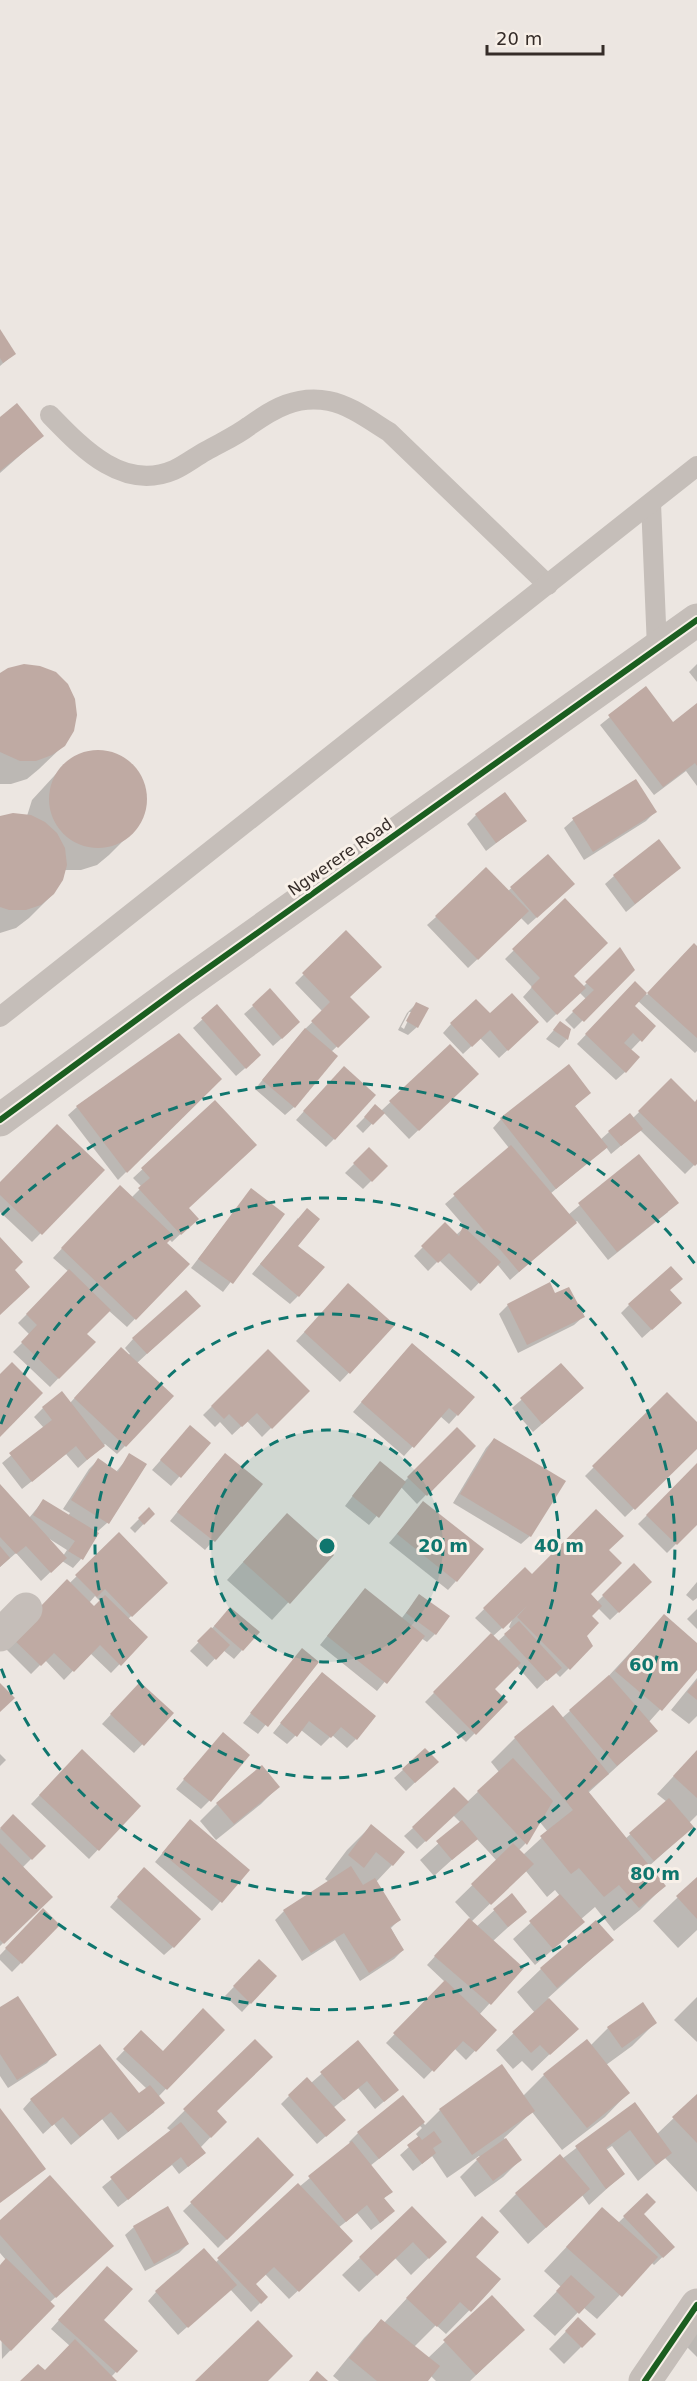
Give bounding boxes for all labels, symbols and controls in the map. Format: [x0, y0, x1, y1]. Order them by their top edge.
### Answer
scale bar [487, 18, 602, 56]
text: 20 m [496, 28, 542, 49]
street label: Ngwerere Road [284, 814, 396, 900]
text: 20 m [418, 1535, 468, 1556]
text: 40 m [534, 1535, 584, 1556]
centre of rings [317, 1536, 337, 1556]
text: 60 m [629, 1654, 679, 1675]
text: 80 m [630, 1863, 680, 1884]

